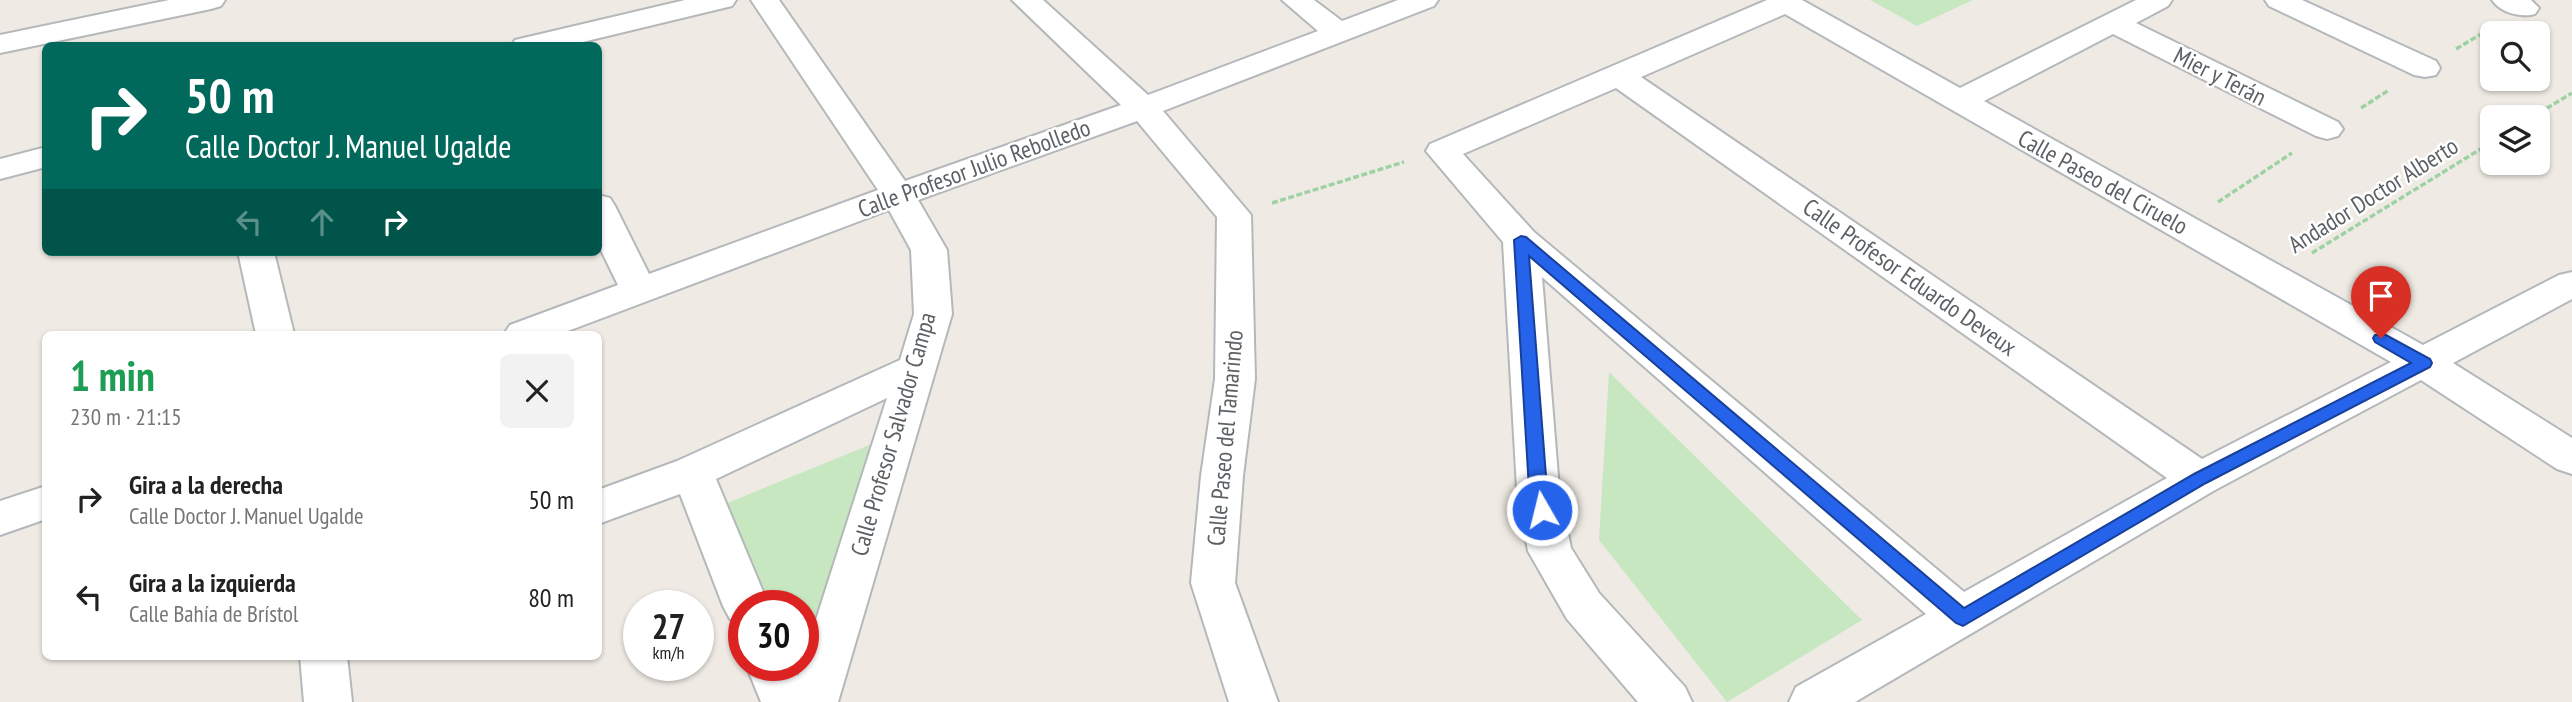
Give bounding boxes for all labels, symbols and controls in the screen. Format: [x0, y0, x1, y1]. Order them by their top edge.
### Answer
map controls [2480, 21, 2550, 175]
button: search [2480, 21, 2550, 91]
street label: Mier y Terán [2169, 40, 2271, 112]
text: 50 m [185, 63, 274, 127]
icon: right [70, 70, 161, 161]
button: layers [2480, 105, 2550, 175]
street label: Calle Profesor Julio Rebolledo [854, 112, 1094, 224]
street label: Calle Paseo del Ciruelo [2013, 122, 2193, 242]
text: Calle Doctor J. Manuel Ugalde [185, 125, 511, 167]
street label: Andador Doctor Alberto [2282, 130, 2464, 260]
street label: Calle Profesor Eduardo Deveux [1797, 191, 2023, 363]
icon: left [230, 203, 268, 241]
icon: ahead [303, 203, 341, 241]
icon: right [376, 203, 414, 241]
pin [2351, 266, 2411, 338]
icon: arrive [2362, 277, 2400, 315]
street label: Calle Profesor Salvador Campa [843, 309, 943, 559]
street label: Calle Paseo del Tamarindo [1200, 329, 1250, 547]
text: 1 min [70, 348, 155, 403]
button: close [500, 354, 574, 428]
text: 230 m · 21:15 [70, 402, 182, 431]
text: Gira a la derecha [129, 468, 283, 501]
position arrow [1505, 473, 1579, 547]
icon: right [70, 480, 108, 518]
text: 50 m [528, 483, 574, 516]
text: Calle Doctor J. Manuel Ugalde [129, 501, 364, 530]
text: Gira a la izquierda [129, 566, 296, 599]
icon: left [70, 578, 108, 616]
text: 80 m [528, 581, 574, 614]
speed limit sign: 30 [728, 590, 819, 681]
text: Calle Bahía de Brístol [129, 599, 298, 628]
text: 27 [652, 603, 685, 649]
text: km/h [653, 641, 684, 664]

